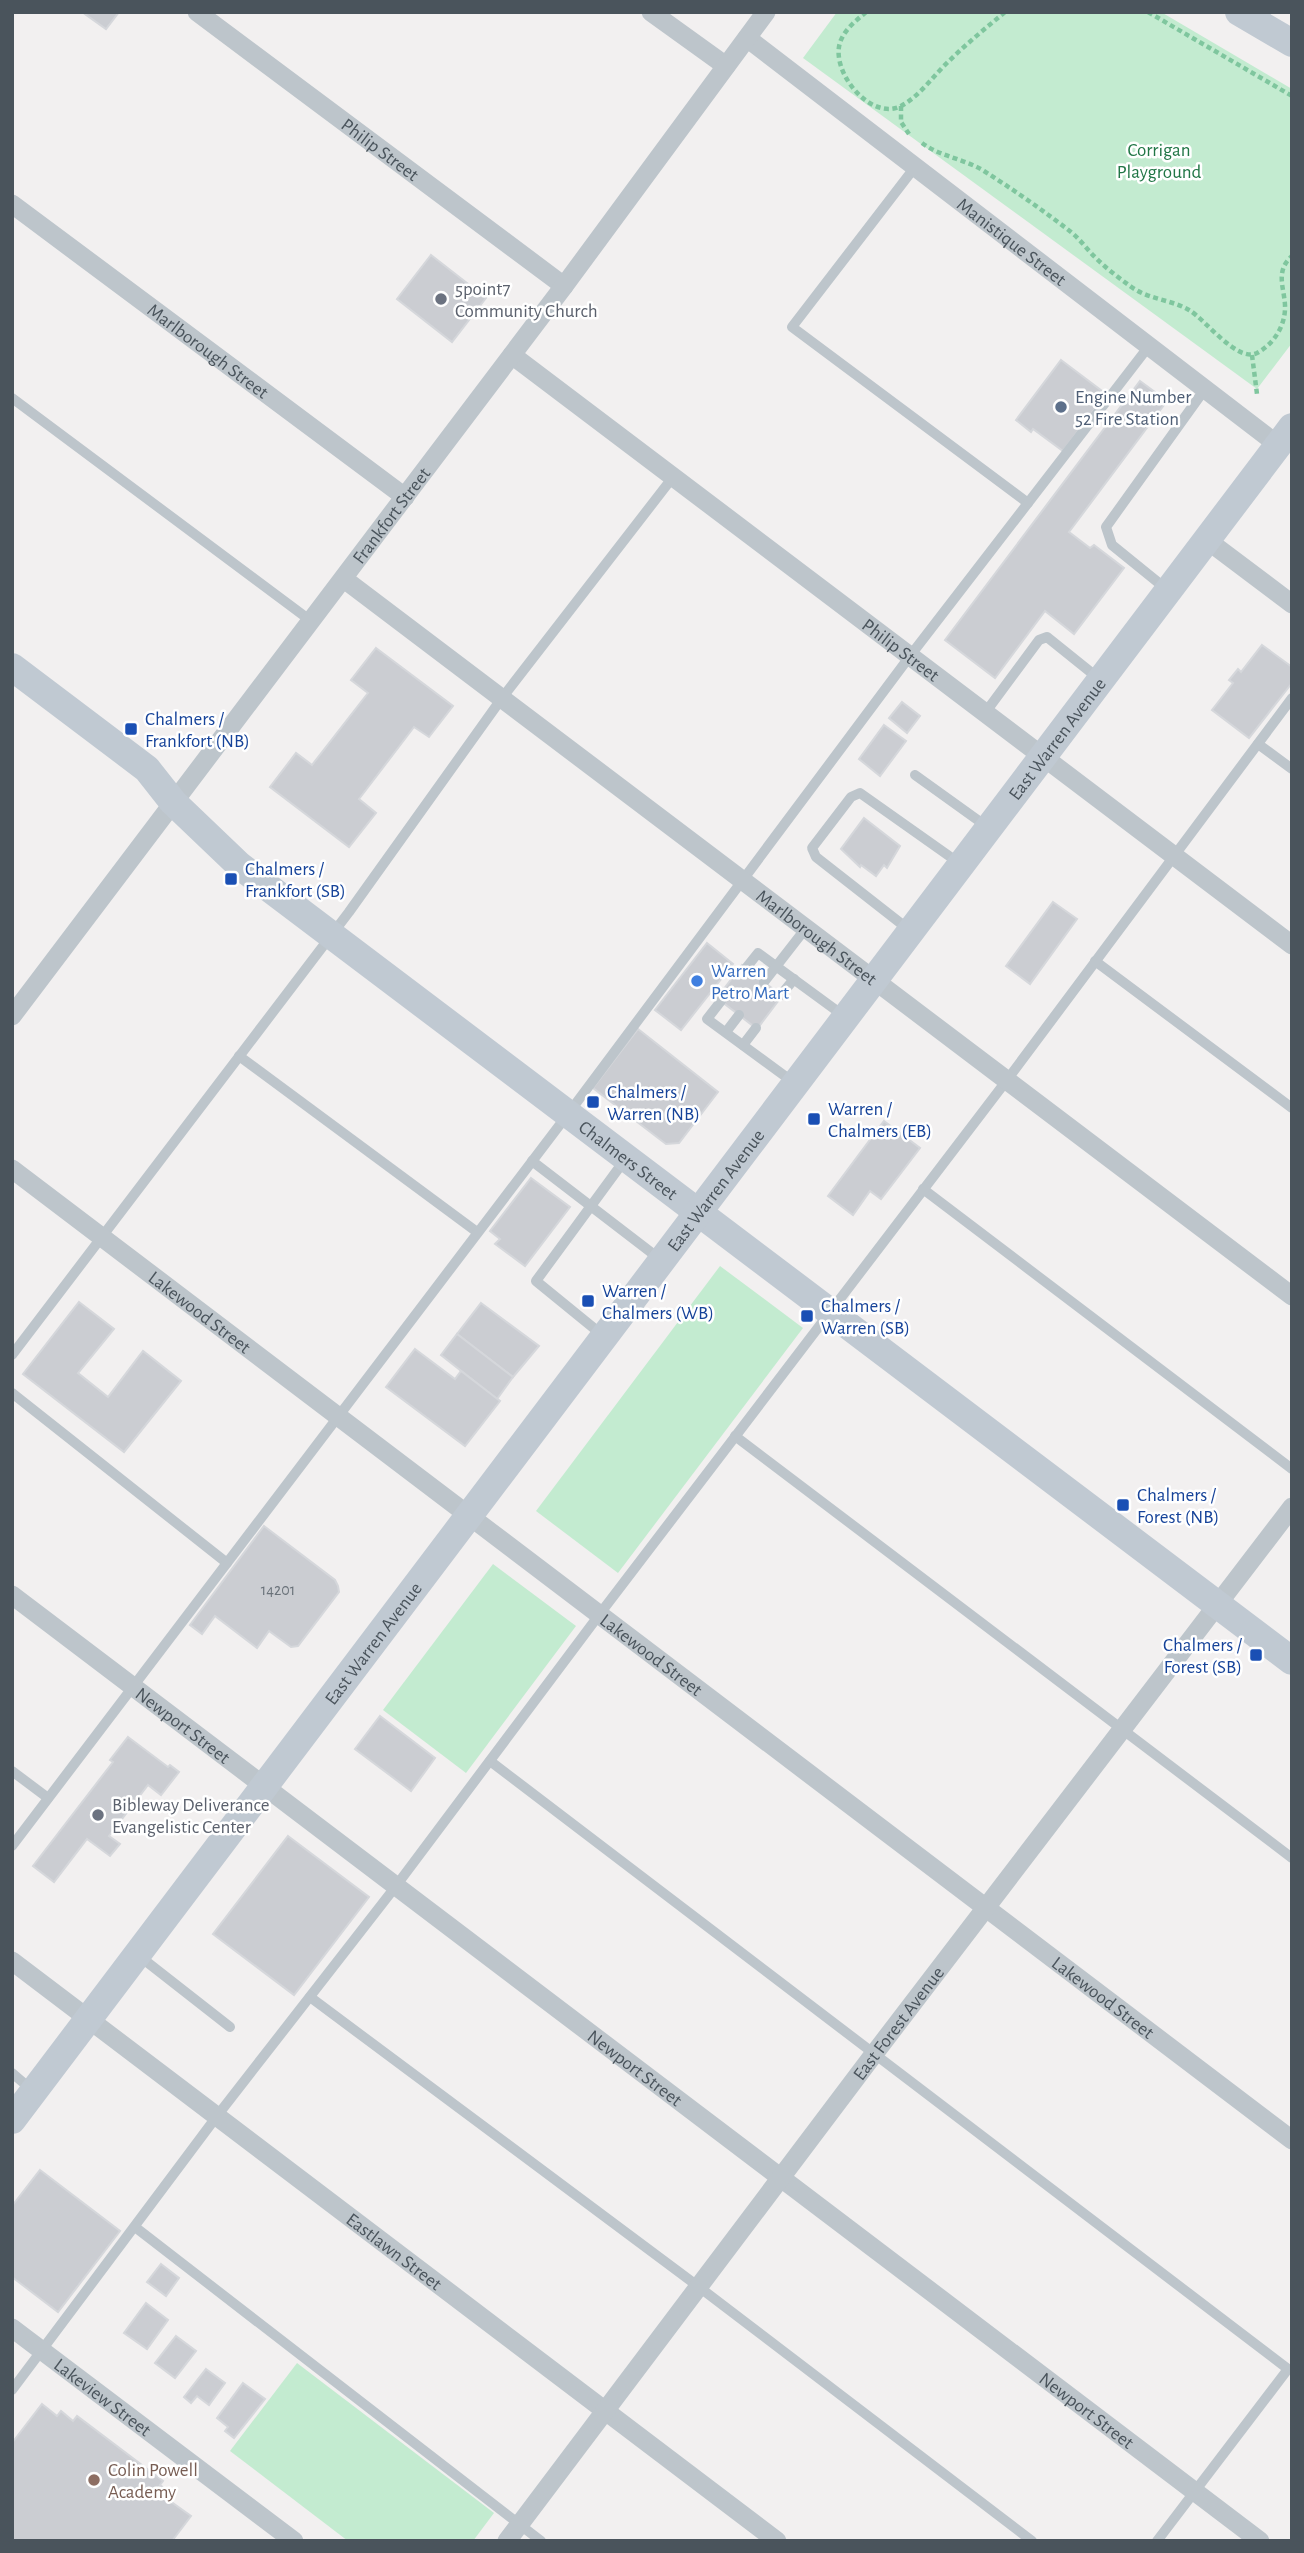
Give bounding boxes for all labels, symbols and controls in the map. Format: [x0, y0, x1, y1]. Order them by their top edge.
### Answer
street label: Philip Street [337, 115, 422, 185]
park label: Corrigan Playground [1117, 141, 1201, 182]
street label: Manistique Street [953, 195, 1069, 290]
place label: 5point7 Community Church [455, 280, 598, 321]
marker: 5point7 Community Church [433, 291, 449, 307]
street label: Marlborough Street [144, 301, 271, 403]
place label: Engine Number 52 Fire Station [1075, 388, 1191, 429]
marker: Engine Number 52 Fire Station [1053, 399, 1069, 415]
street label: Frankfort Street [350, 464, 434, 568]
street label: Philip Street [858, 615, 942, 686]
street label: East Warren Avenue [1006, 675, 1110, 804]
place label: Chalmers / Frankfort (NB) [145, 710, 250, 751]
marker: Chalmers / Frankfort (NB) [123, 721, 139, 737]
place label: Chalmers / Frankfort (SB) [245, 860, 346, 901]
marker: Chalmers / Frankfort (SB) [223, 871, 239, 887]
street label: Marlborough Street [752, 886, 880, 989]
place label: Warren Petro Mart [711, 962, 789, 1003]
marker: Warren Petro Mart [689, 973, 705, 989]
place label: Chalmers / Warren (NB) [607, 1083, 700, 1124]
marker: Chalmers / Warren (NB) [585, 1094, 601, 1110]
place label: Warren / Chalmers (EB) [828, 1100, 932, 1141]
marker: Warren / Chalmers (EB) [806, 1111, 822, 1127]
street label: Chalmers Street [575, 1118, 681, 1204]
street label: East Warren Avenue [664, 1126, 769, 1255]
street label: Lakewood Street [144, 1268, 254, 1358]
place label: Warren / Chalmers (WB) [602, 1282, 714, 1323]
marker: Warren / Chalmers (WB) [580, 1293, 596, 1309]
place label: Chalmers / Warren (SB) [821, 1297, 910, 1338]
marker: Chalmers / Warren (SB) [799, 1308, 815, 1324]
place label: Chalmers / Forest (NB) [1137, 1486, 1219, 1527]
marker: Chalmers / Forest (NB) [1115, 1497, 1131, 1513]
street label: East Warren Avenue [322, 1579, 426, 1709]
house number: 14201 [261, 1582, 295, 1598]
street label: Lakewood Street [596, 1611, 706, 1700]
place label: Chalmers / Forest (SB) [1163, 1636, 1243, 1677]
marker: Chalmers / Forest (SB) [1248, 1647, 1264, 1663]
street label: Newport Street [132, 1684, 233, 1768]
place label: Bibleway Deliverance Evangelistic Center [112, 1796, 270, 1837]
marker: Bibleway Deliverance Evangelistic Center [90, 1807, 106, 1823]
street label: Lakewood Street [1048, 1954, 1157, 2043]
street label: East Forest Avenue [850, 1964, 948, 2084]
street label: Newport Street [583, 2027, 685, 2110]
street label: Eastlawn Street [342, 2210, 445, 2294]
street label: Lakeview Street [50, 2355, 154, 2440]
street label: Newport Street [1035, 2369, 1137, 2453]
place label: Colin Powell Academy [108, 2461, 198, 2502]
marker: Colin Powell Academy [86, 2472, 102, 2488]

